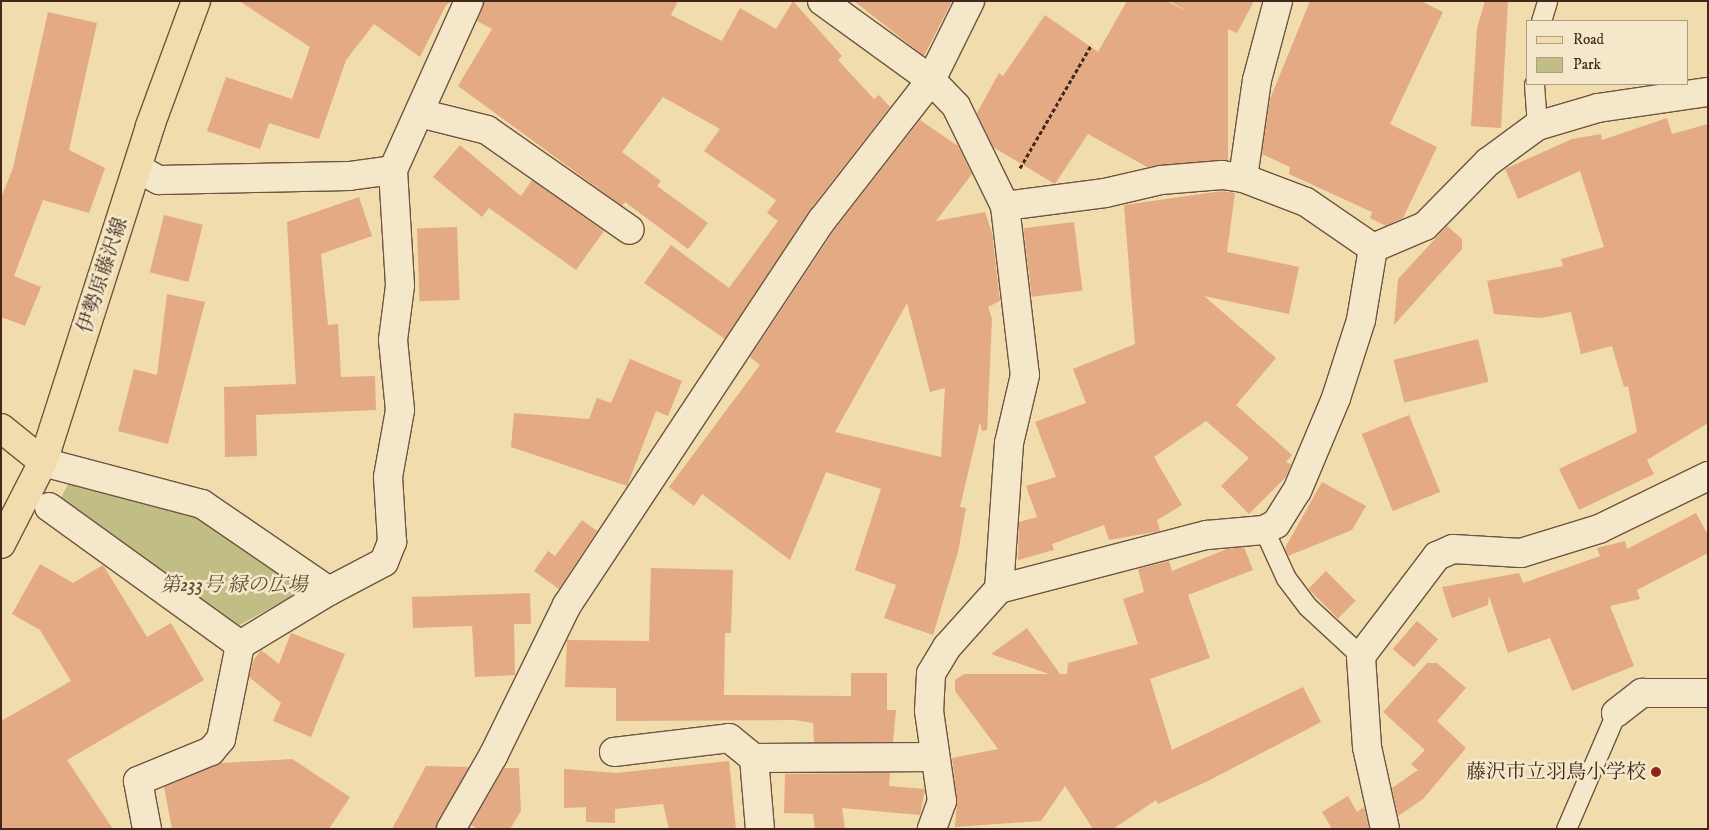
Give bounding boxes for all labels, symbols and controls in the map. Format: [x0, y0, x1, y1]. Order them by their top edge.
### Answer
legend [1526, 20, 1689, 85]
text: Road [1573, 30, 1604, 49]
text: Park [1573, 55, 1601, 74]
street label: 伊勢原藤沢線 [73, 214, 133, 336]
park label: 第233号 緑の広場 [161, 573, 307, 597]
place label: 藤沢市立羽鳥小学校 [1466, 760, 1646, 784]
marker: 藤沢市立羽鳥小学校 [1650, 766, 1662, 778]

